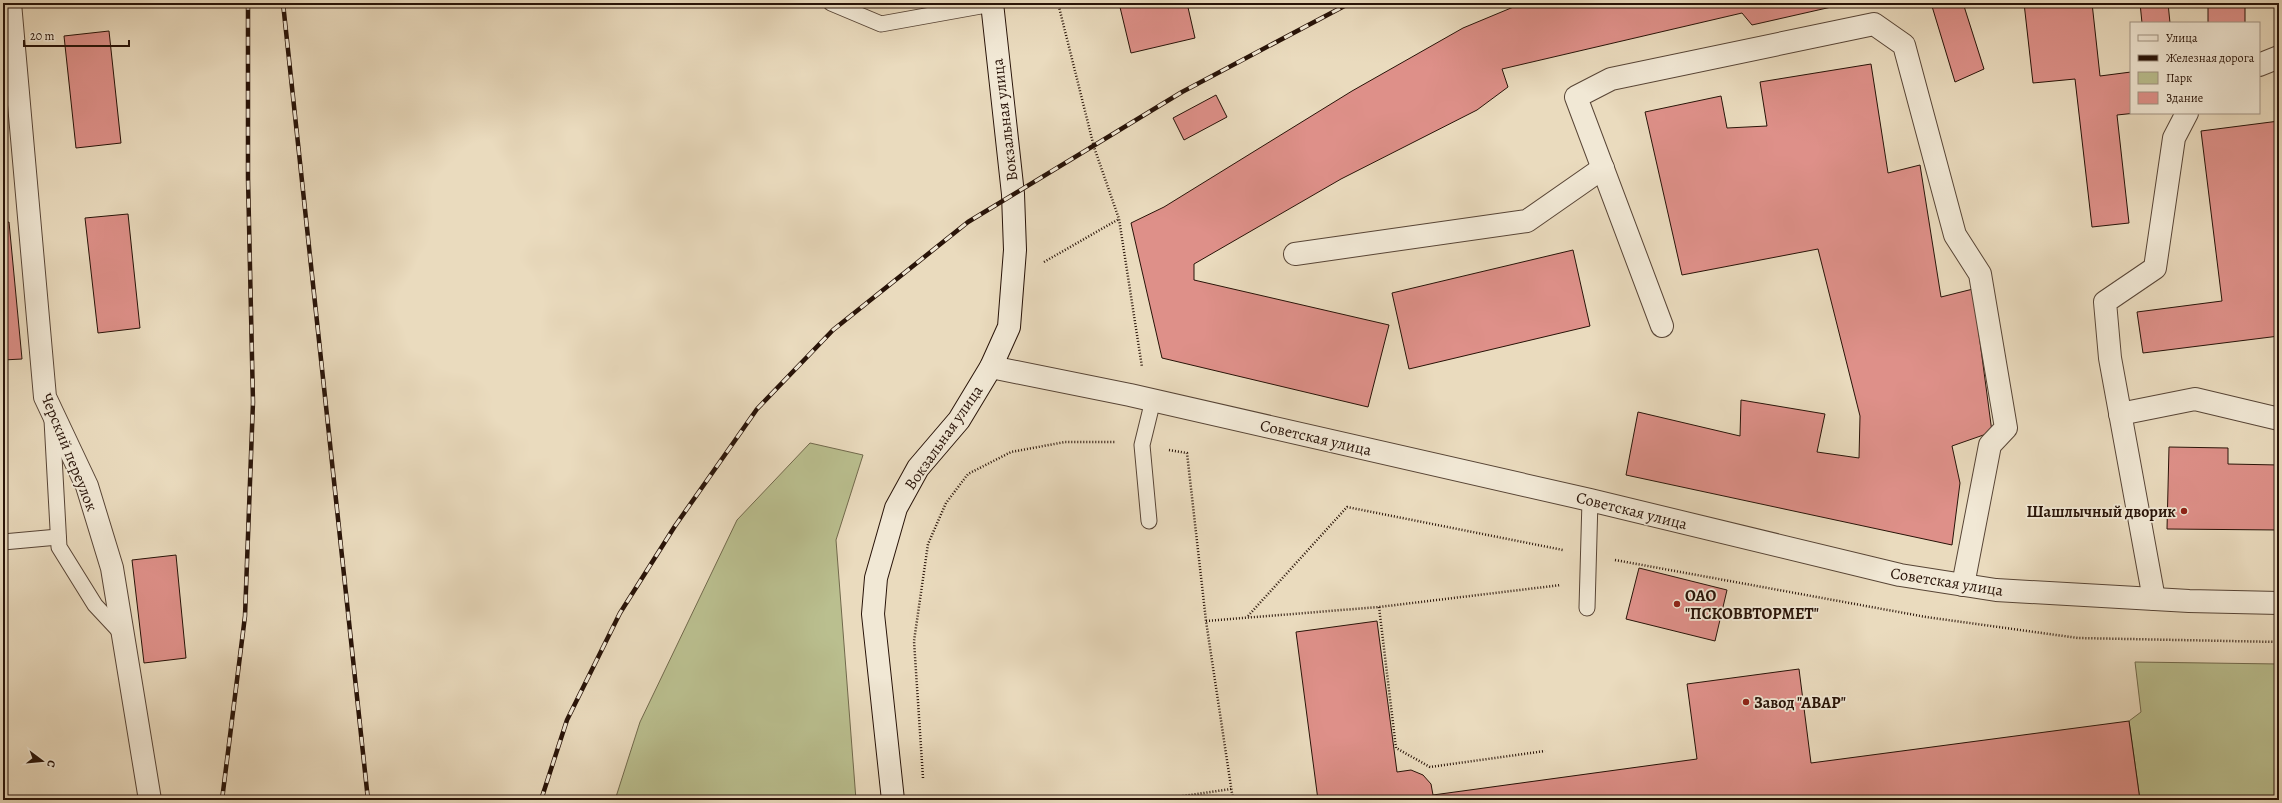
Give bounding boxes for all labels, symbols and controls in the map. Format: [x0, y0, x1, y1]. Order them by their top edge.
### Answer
scale bar [24, 22, 129, 48]
legend [2130, 22, 2260, 114]
text: 20 m [30, 28, 54, 44]
text: Улица [2166, 30, 2198, 46]
text: Железная дорога [2166, 50, 2255, 66]
street label: Вокзальная улица [986, 57, 1023, 182]
text: Парк [2166, 70, 2192, 86]
text: Здание [2166, 90, 2203, 106]
street label: Вокзальная улица [899, 380, 989, 494]
street label: Черский переулок [35, 390, 103, 515]
street label: Советская улица [1258, 414, 1374, 462]
street label: Советская улица [1574, 487, 1690, 536]
place label: Шашлычный дворик [2027, 501, 2176, 523]
marker: Шашлычный дворик [2179, 506, 2189, 516]
street label: Советская улица [1889, 562, 2005, 602]
place label: ОАО "ПСКОВВТОРМЕТ" [1685, 585, 1819, 625]
marker: ОАО "ПСКОВВТОРМЕТ" [1672, 599, 1682, 609]
place label: Завод "АВАР" [1754, 692, 1846, 714]
marker: Завод "АВАР" [1741, 697, 1751, 707]
north arrow [22, 741, 62, 781]
text: С [43, 758, 59, 769]

